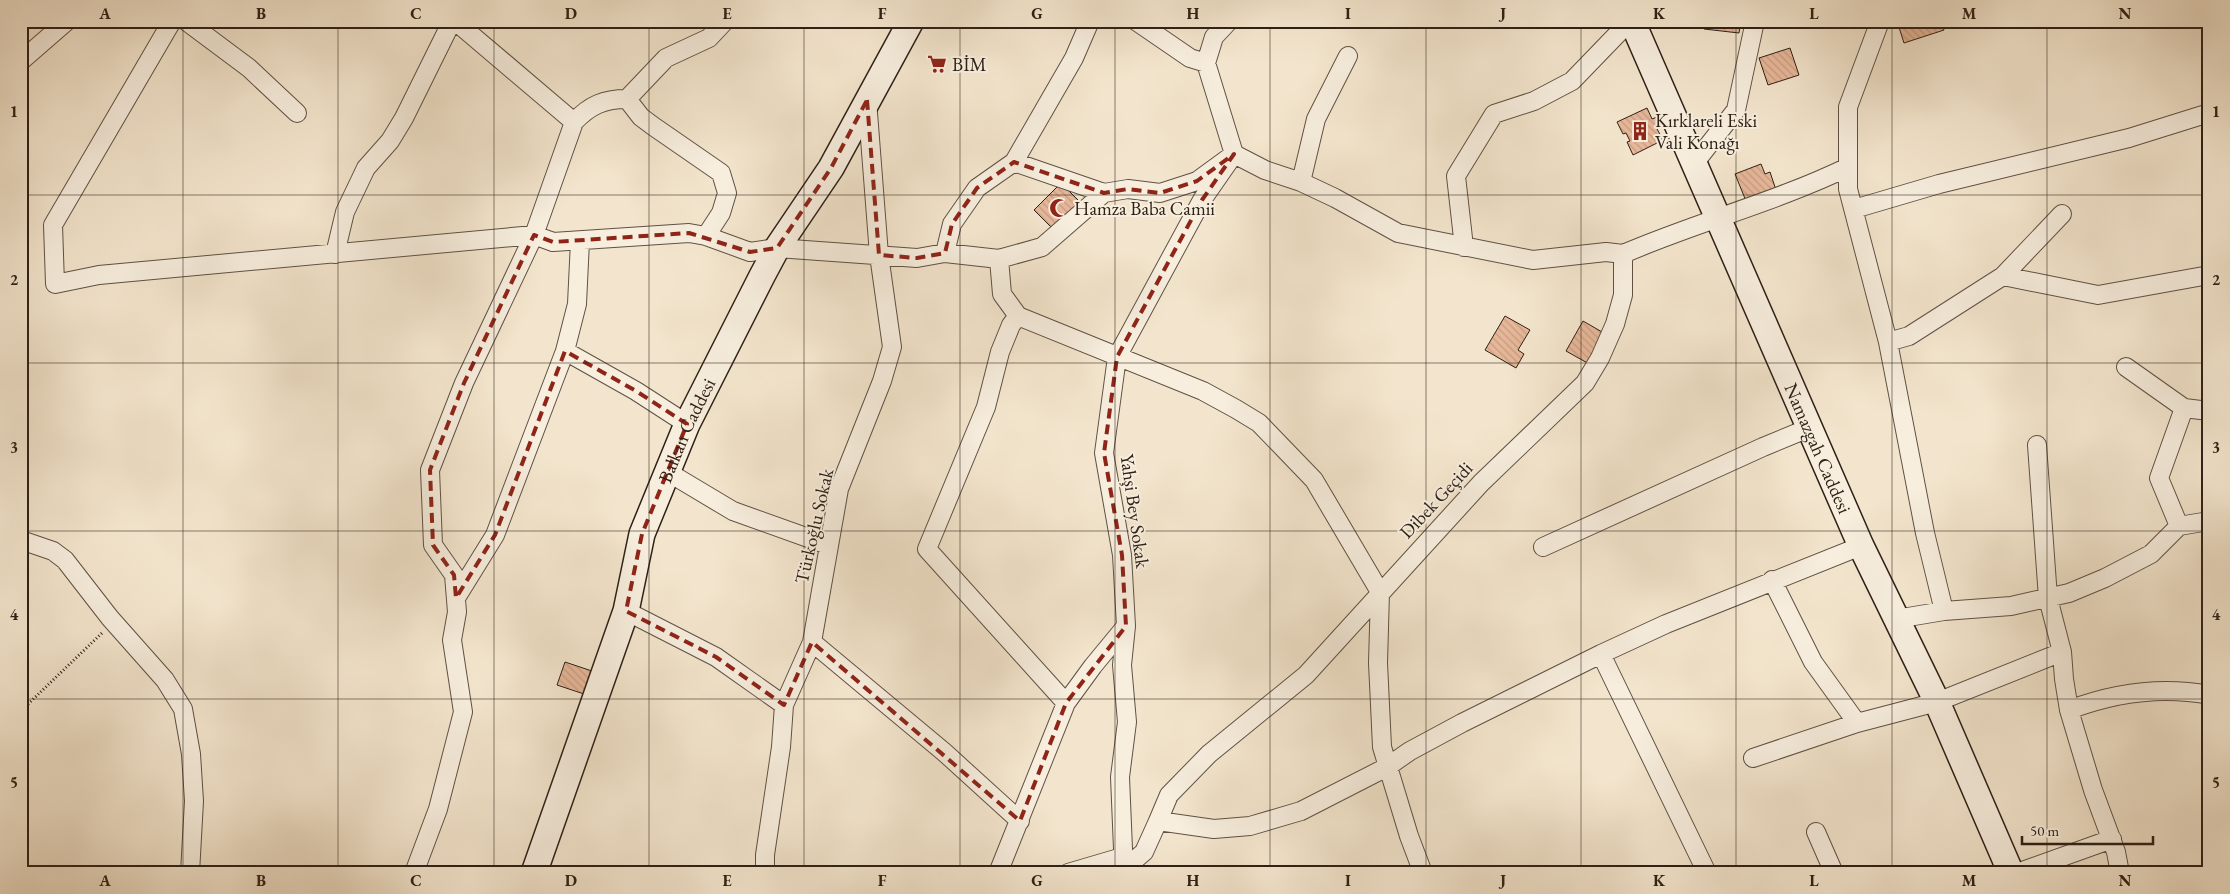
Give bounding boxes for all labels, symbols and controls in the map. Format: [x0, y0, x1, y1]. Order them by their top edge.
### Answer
text: A [98, 3, 111, 24]
text: B [256, 3, 266, 24]
text: C [410, 3, 422, 24]
text: D [565, 3, 577, 24]
text: E [722, 3, 732, 24]
text: F [878, 3, 887, 24]
text: G [1031, 3, 1043, 24]
text: H [1187, 3, 1200, 24]
text: I [1345, 3, 1351, 24]
text: J [1498, 3, 1506, 24]
text: K [1653, 3, 1666, 24]
text: L [1809, 3, 1819, 24]
text: M [1962, 3, 1977, 24]
text: N [2119, 3, 2132, 24]
place label: BİM [952, 52, 987, 77]
supermarket icon: BİM [926, 53, 948, 75]
text: 1 [10, 101, 18, 122]
text: 1 [2212, 101, 2220, 122]
place label: Kırklareli Eski Vali Konağı [1655, 108, 1758, 155]
building icon: Kırklareli Eski Vali Konağı [1629, 120, 1651, 142]
place label: Hamza Baba Camii [1074, 196, 1215, 221]
mosque icon: Hamza Baba Camii [1048, 197, 1070, 219]
text: 2 [10, 269, 19, 290]
text: 2 [2212, 269, 2221, 290]
street label: Balkan Caddesi [652, 373, 721, 486]
street label: Namazgah Caddesi [1779, 379, 1858, 518]
text: 3 [10, 437, 18, 458]
text: 3 [2212, 437, 2220, 458]
street label: Yahşi Bey Sokak [1115, 452, 1156, 571]
street label: Dibek Geçidi [1394, 456, 1478, 544]
street label: Türkoğlu Sokak [789, 465, 840, 586]
text: 4 [10, 604, 19, 625]
text: 4 [2212, 604, 2221, 625]
text: 5 [10, 772, 18, 793]
text: 5 [2212, 772, 2220, 793]
scale bar [2022, 814, 2154, 846]
text: 50 m [2030, 821, 2059, 840]
text: A [98, 870, 111, 891]
text: B [256, 870, 266, 891]
text: C [410, 870, 422, 891]
text: D [565, 870, 577, 891]
text: E [722, 870, 732, 891]
text: F [878, 870, 887, 891]
text: G [1031, 870, 1043, 891]
text: H [1187, 870, 1200, 891]
text: I [1345, 870, 1351, 891]
text: J [1498, 870, 1506, 891]
text: K [1653, 870, 1666, 891]
text: L [1809, 870, 1819, 891]
text: M [1962, 870, 1977, 891]
text: N [2119, 870, 2132, 891]

